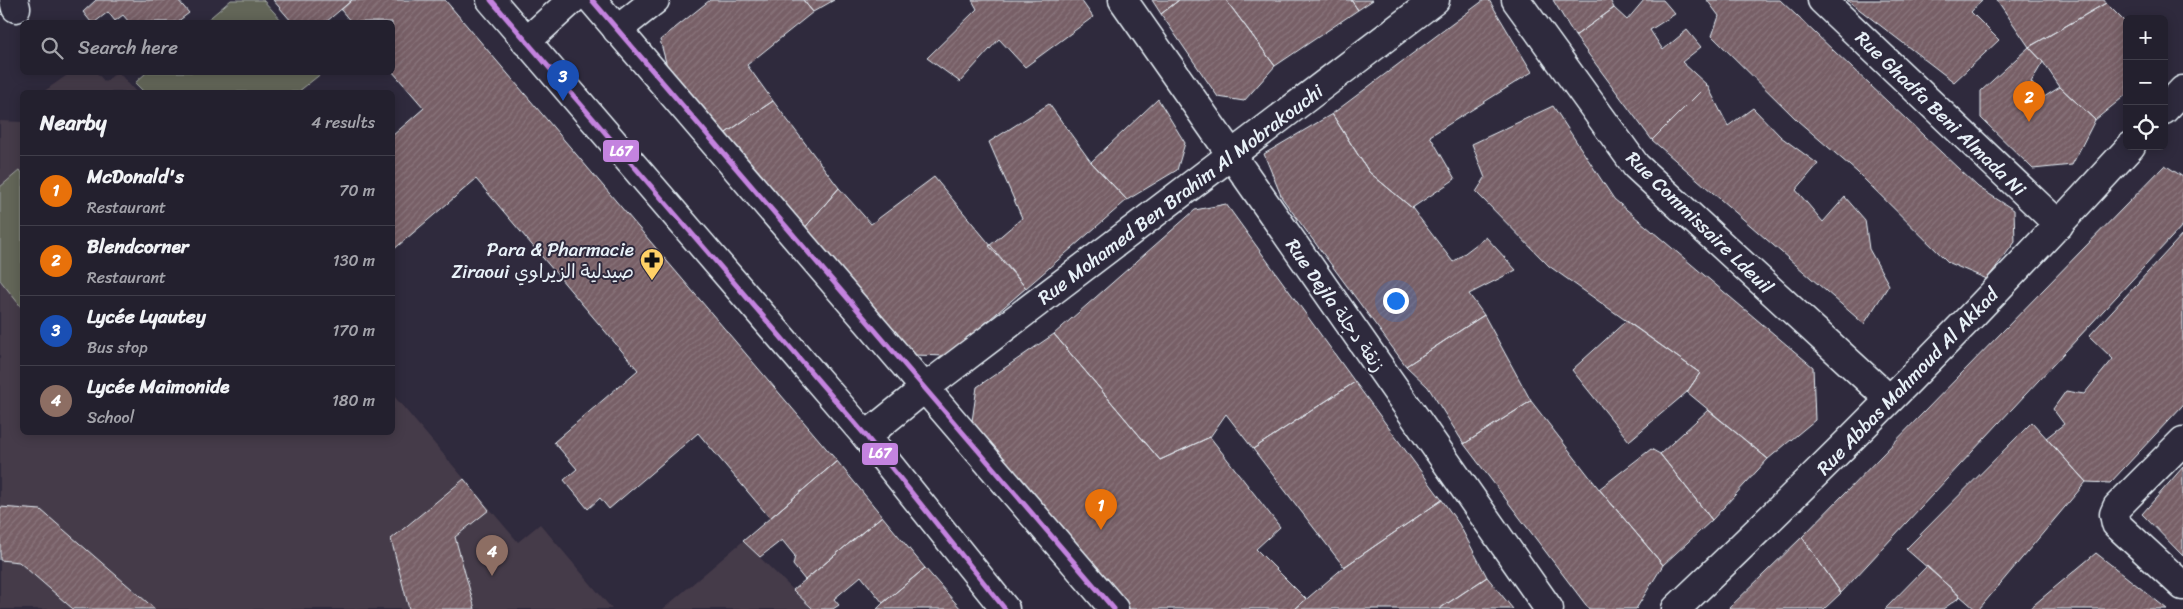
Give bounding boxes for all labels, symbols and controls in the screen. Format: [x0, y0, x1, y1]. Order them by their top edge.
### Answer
map controls [2123, 15, 2168, 150]
button: + [2123, 15, 2168, 60]
search box [20, 20, 395, 75]
street label: Rue Ghadfa Beni Almada Ni [1847, 22, 2035, 205]
text: Search here [78, 31, 178, 64]
icon: search [38, 34, 66, 62]
pin: 3 [547, 60, 579, 101]
button: − [2123, 60, 2168, 105]
street label: Rue Mohamed Ben Brahim Al Mobrakouchi [1030, 75, 1331, 313]
pin: 2 [2013, 81, 2045, 122]
text: Nearby [40, 104, 106, 142]
button: locate [2123, 105, 2168, 150]
text: 4 results [311, 108, 375, 137]
line badge: L67 [602, 139, 640, 163]
text: L67 [610, 139, 633, 164]
street label: Rue Commissaire Ldeuil [1618, 143, 1782, 302]
text: McDonald's [87, 160, 184, 193]
text: 1 [53, 176, 59, 205]
text: 70 m [339, 176, 375, 205]
text: Restaurant [87, 193, 166, 222]
text: Blendcorner [87, 230, 189, 263]
street label: Rue Dejla زنقة دجلة [1277, 231, 1394, 379]
place label: Para & Pharmacie Ziraoui صيدلية الزيراوي [452, 233, 634, 288]
text: 2 [51, 246, 61, 275]
text: 130 m [333, 246, 375, 275]
pharmacy icon: Para & Pharmacie Ziraoui صيدلية الزيراوي [639, 247, 665, 281]
text: Restaurant [87, 263, 166, 292]
street label: Rue Abbas Mahmoud Al Akkad [1808, 278, 2008, 483]
your location [1383, 288, 1409, 314]
text: Lycée Lyautey [87, 300, 206, 333]
text: 3 [52, 316, 60, 345]
text: 170 m [332, 316, 375, 345]
text: Bus stop [87, 333, 148, 362]
text: Lycée Maimonide [87, 370, 230, 403]
text: 4 [51, 386, 61, 415]
text: 180 m [332, 386, 375, 415]
text: School [87, 403, 134, 432]
text: L67 [869, 441, 892, 466]
line badge: L67 [861, 442, 899, 466]
pin: 1 [1085, 489, 1117, 530]
pin: 4 [476, 535, 508, 576]

